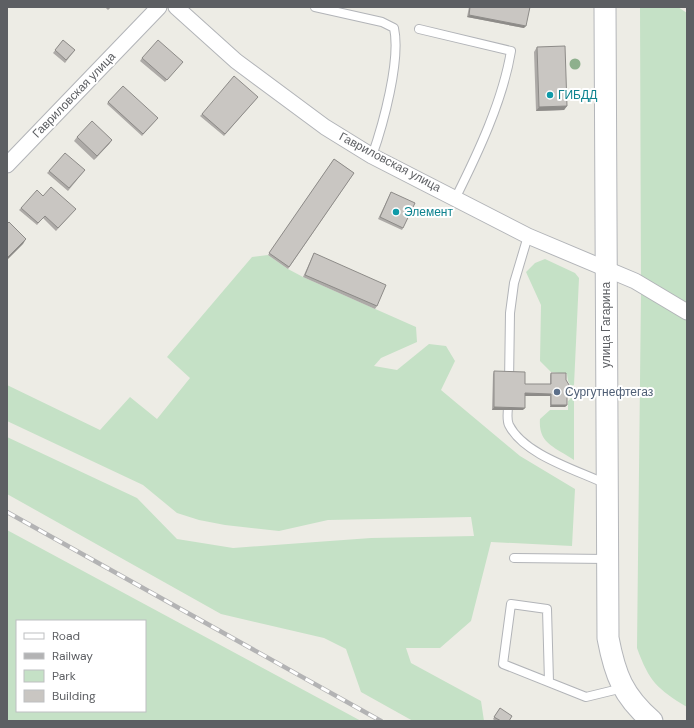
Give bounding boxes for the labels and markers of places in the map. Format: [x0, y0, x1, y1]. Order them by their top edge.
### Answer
place label: ГИБДД [558, 87, 597, 103]
marker: ГИБДД [545, 90, 555, 100]
place label: Элемент [404, 204, 453, 220]
marker: Элемент [391, 207, 401, 217]
place label: Сургутнефтегаз [565, 384, 654, 400]
marker: Сургутнефтегаз [552, 387, 562, 397]

